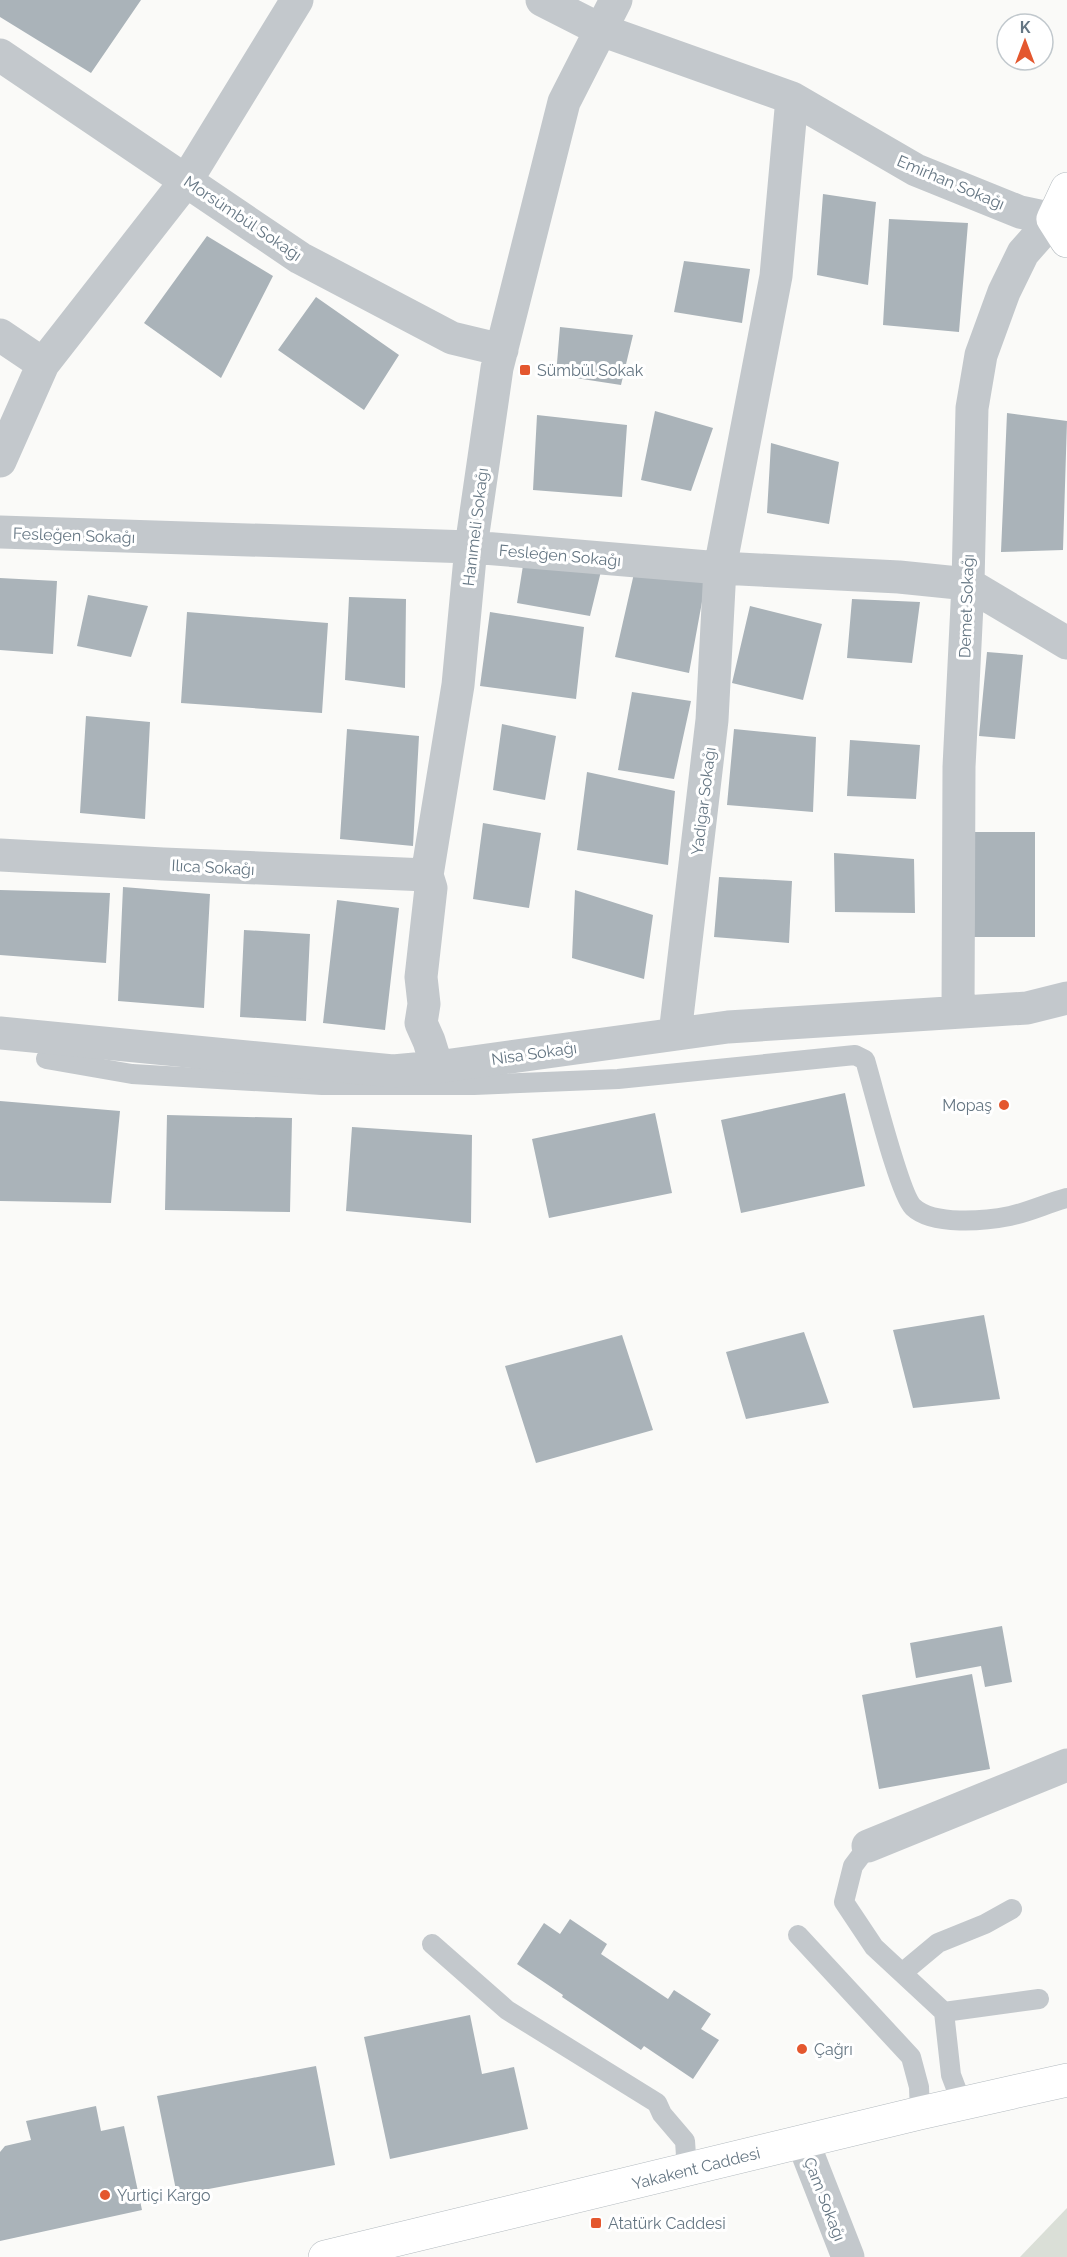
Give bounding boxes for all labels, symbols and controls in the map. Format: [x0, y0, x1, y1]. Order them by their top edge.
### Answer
north arrow [995, 12, 1055, 72]
text: K [1020, 18, 1031, 37]
street label: Emirhan Sokağı [894, 151, 1007, 214]
street label: Morsümbül Sokağı [180, 172, 305, 265]
place label: Sümbül Sokak [537, 361, 644, 380]
marker: Sümbül Sokak [518, 363, 532, 377]
street label: Hanımeli Sokağı [459, 467, 492, 587]
street label: Fesleğen Sokağı [13, 524, 135, 547]
street label: Fesleğen Sokağı [498, 541, 622, 570]
street label: Demet Sokağı [955, 554, 978, 658]
street label: Yadigar Sokağı [687, 746, 720, 856]
street label: Ilıca Sokağı [171, 856, 255, 879]
street label: Nisa Sokağı [490, 1038, 578, 1069]
place label: Mopaş [942, 1096, 992, 1115]
marker: Mopaş [997, 1098, 1011, 1112]
place label: Çağrı [814, 2040, 853, 2059]
marker: Çağrı [795, 2042, 809, 2056]
street label: Yakakent Caddesi [630, 2143, 762, 2194]
street label: Çam Sokağı [800, 2155, 849, 2244]
place label: Yurtiçi Kargo [117, 2186, 211, 2205]
marker: Yurtiçi Kargo [98, 2188, 112, 2202]
place label: Atatürk Caddesi [608, 2214, 726, 2233]
marker: Atatürk Caddesi [589, 2216, 603, 2230]

